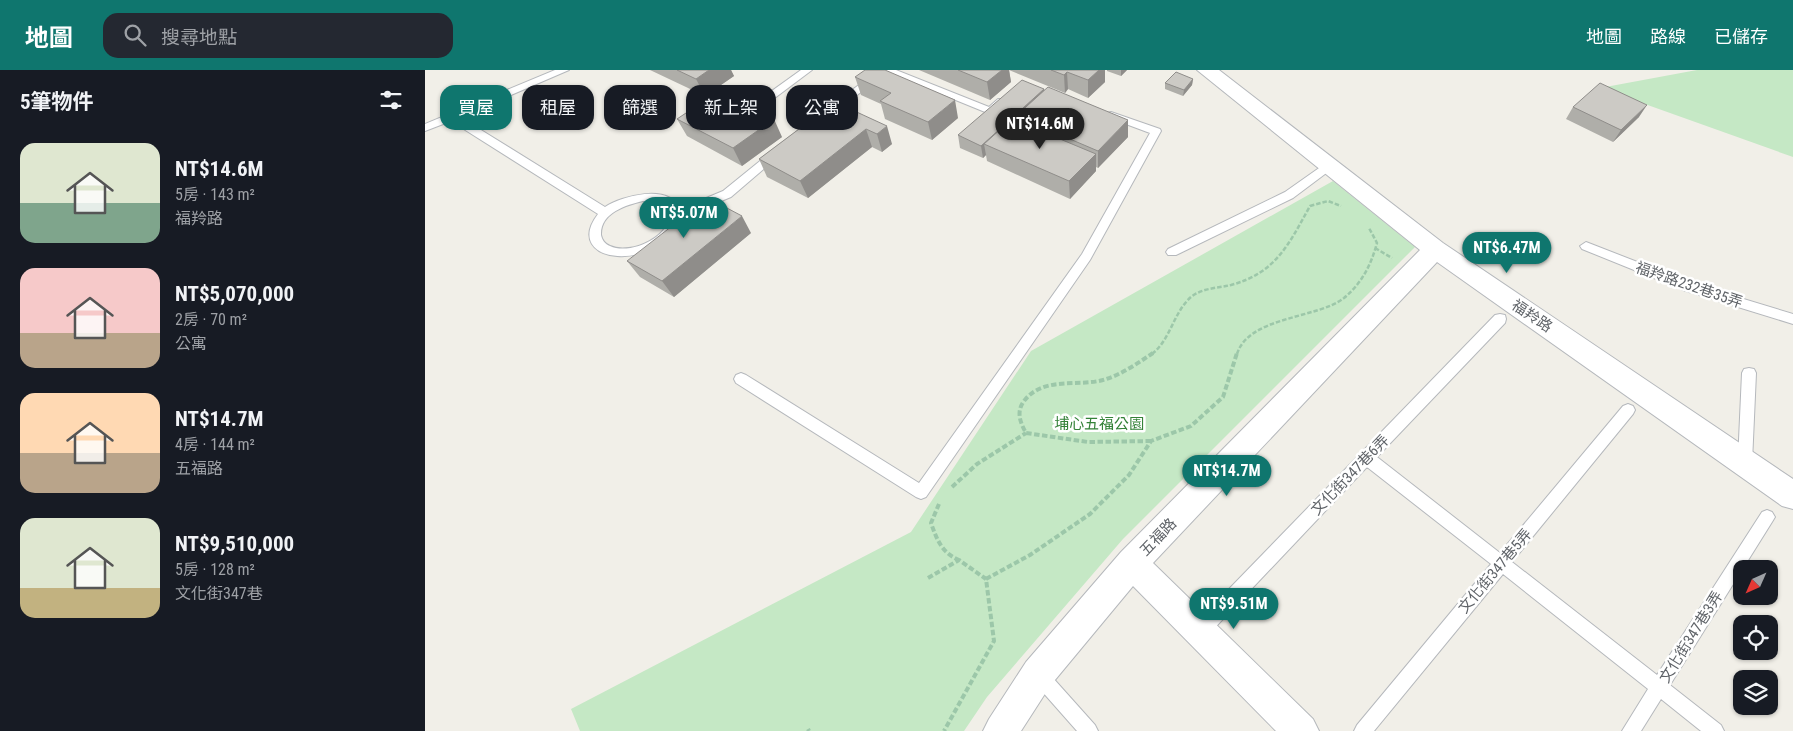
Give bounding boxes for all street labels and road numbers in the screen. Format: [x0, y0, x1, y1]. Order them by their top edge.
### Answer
street label: 福羚路232巷35弄 [1633, 258, 1745, 312]
street label: 福羚路 [1508, 296, 1556, 336]
street label: 文化街347巷6弄 [1307, 431, 1393, 519]
street label: 五福路 [1136, 515, 1180, 559]
street label: 文化街347巷5弄 [1454, 525, 1536, 617]
street label: 文化街347巷3弄 [1656, 588, 1726, 686]

